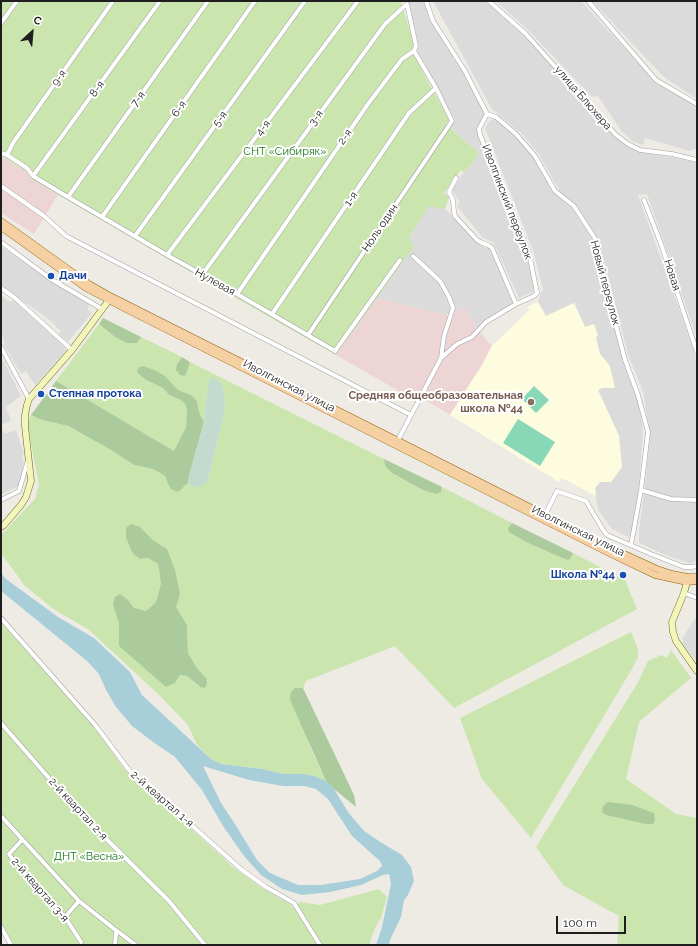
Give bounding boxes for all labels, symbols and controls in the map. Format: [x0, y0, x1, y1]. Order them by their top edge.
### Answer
north arrow [12, 12, 52, 52]
text: С [31, 13, 44, 28]
street label: улица Блюхера [552, 63, 614, 133]
street label: 9-я [49, 67, 69, 89]
street label: 8-я [87, 78, 107, 100]
street label: 7-я [128, 89, 148, 109]
street label: 6-я [169, 98, 189, 120]
street label: 3-я [306, 108, 326, 128]
street label: 5-я [210, 109, 230, 129]
street label: 4-я [253, 118, 273, 138]
street label: 2-я [335, 127, 355, 147]
street label: Иволгинский переулок [479, 143, 535, 261]
park label: СНТ «Сибиряк» [243, 145, 327, 159]
street label: 1-я [341, 189, 361, 209]
street label: Ноль один [359, 202, 401, 254]
street label: Новый переулок [587, 239, 623, 327]
street label: Новая [661, 258, 683, 292]
street label: Нулевая [192, 265, 238, 299]
place label: Дачи [59, 269, 87, 283]
marker: Дачи [46, 271, 56, 281]
street label: Иволгинская улица [241, 357, 337, 415]
place label: Степная протока [49, 387, 142, 401]
marker: Степная протока [36, 389, 46, 399]
place label: Средняя общеобразовательная школа №44 [348, 389, 523, 415]
marker: Средняя общеобразовательная школа №44 [526, 397, 536, 407]
street label: Иволгинская улица [529, 503, 627, 559]
place label: Школа №44 [551, 568, 615, 582]
marker: Школа №44 [618, 570, 628, 580]
street label: 2-й квартал 1-я [128, 768, 196, 830]
street label: 2-й квартал 2-я [46, 775, 110, 843]
park label: ДНТ «Весна» [54, 850, 124, 864]
street label: 2-й квартал 3-я [9, 855, 71, 925]
scale bar [558, 908, 628, 934]
text: 100 m [563, 916, 597, 930]

